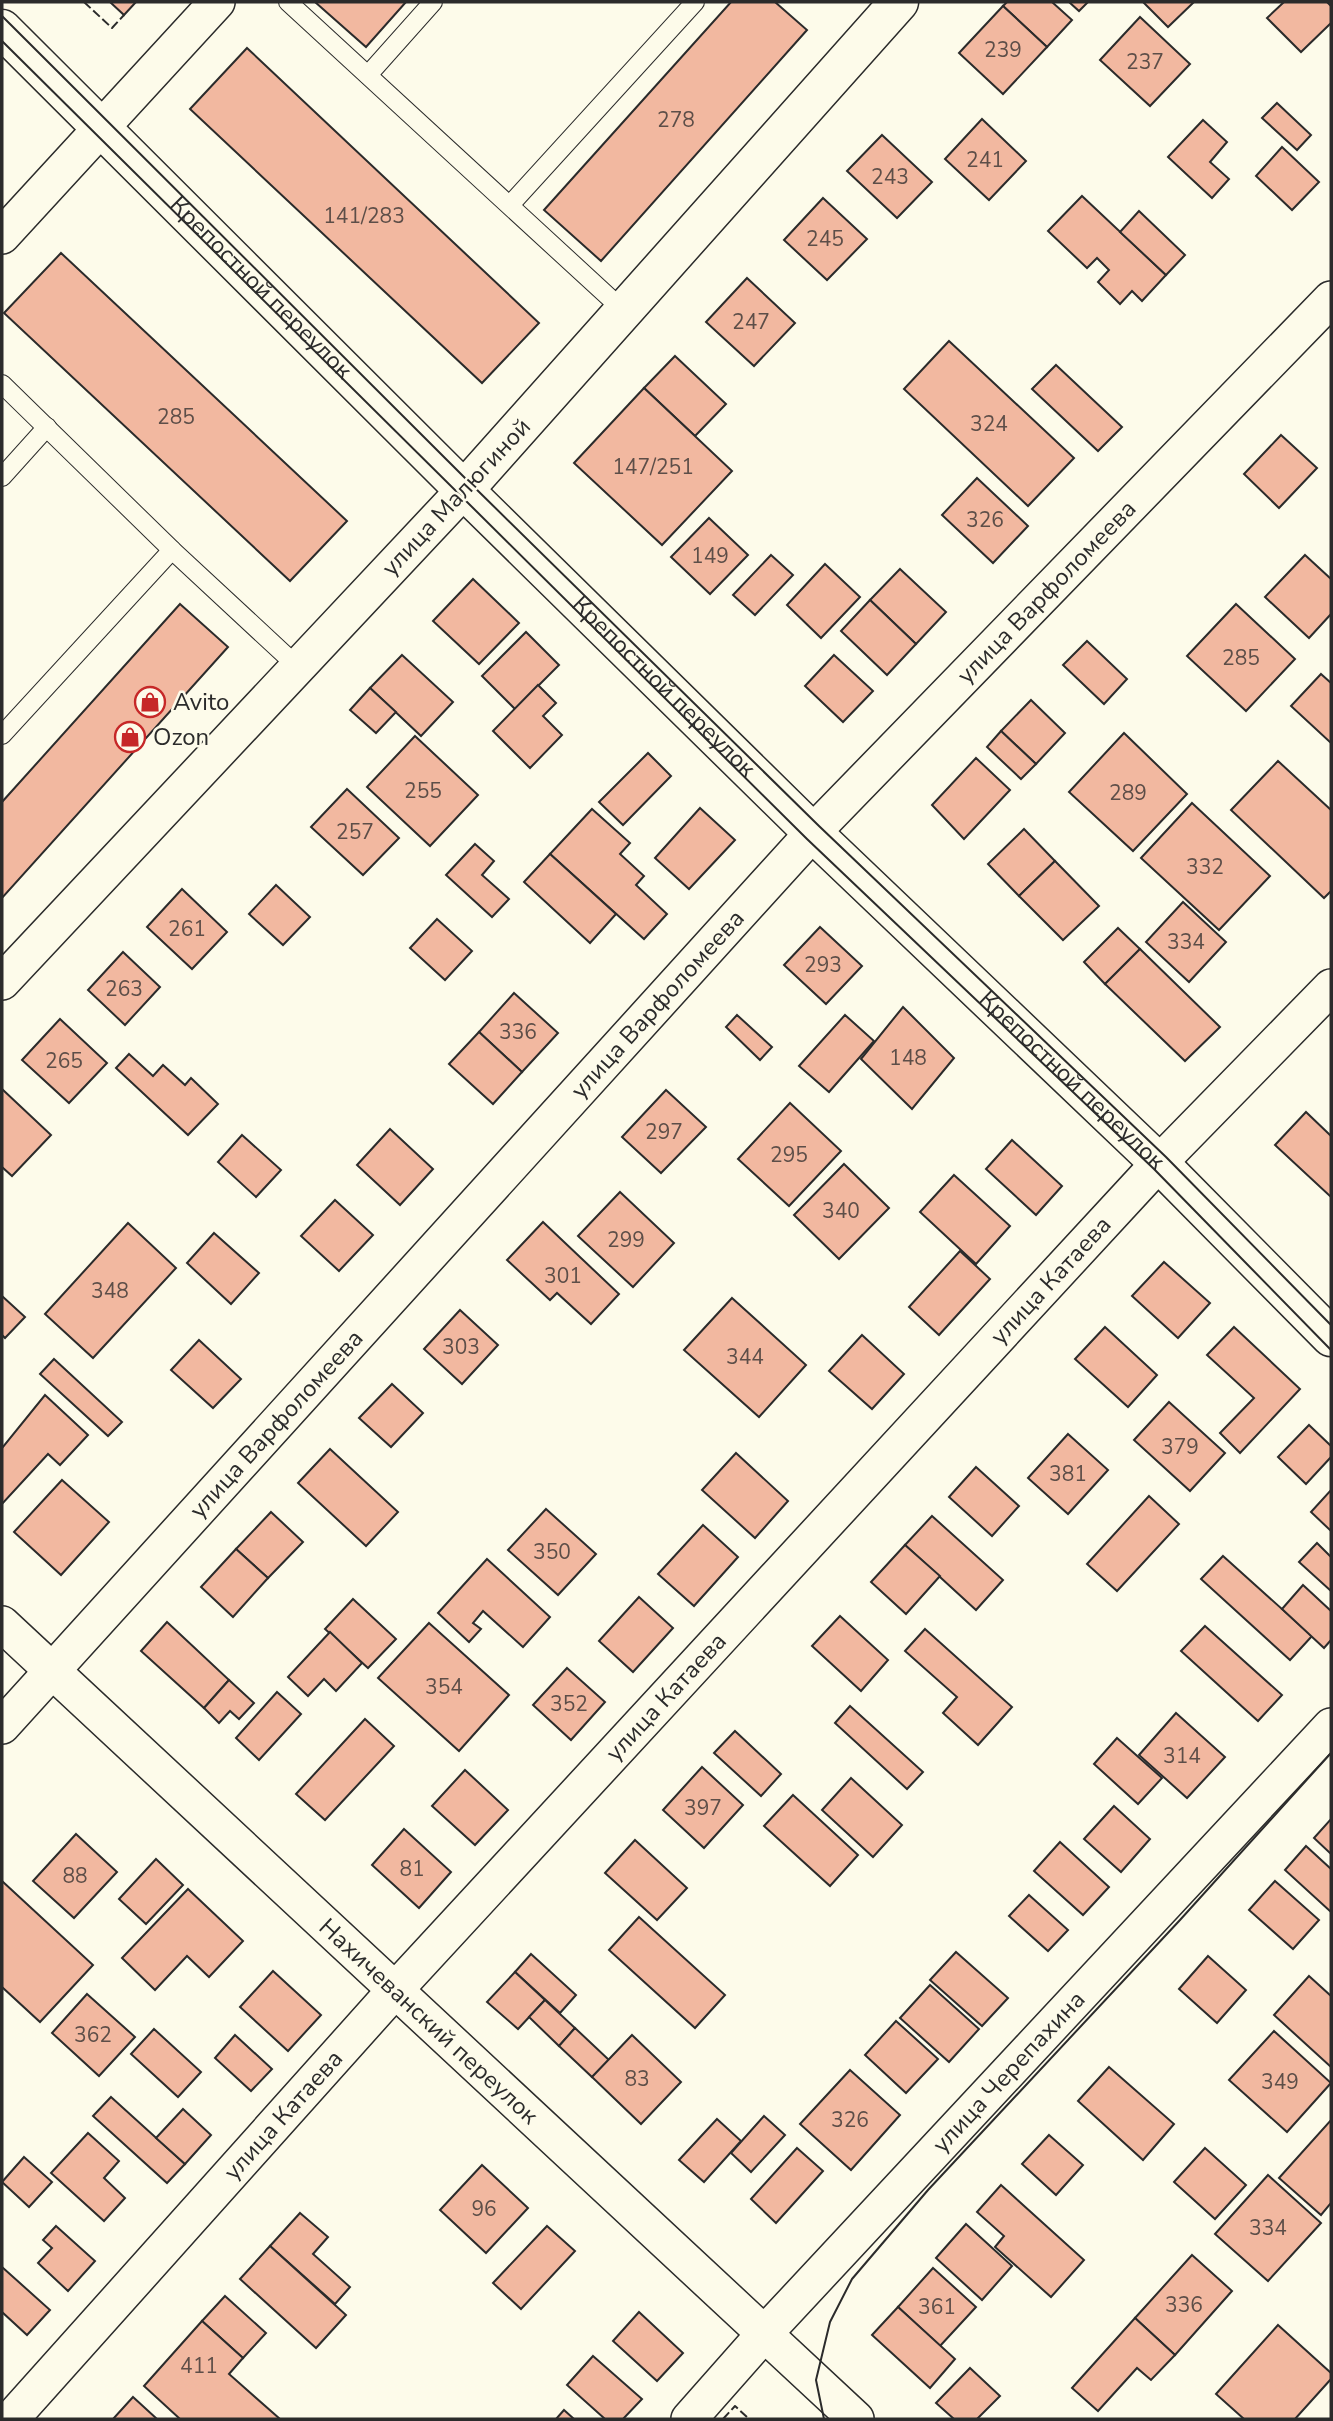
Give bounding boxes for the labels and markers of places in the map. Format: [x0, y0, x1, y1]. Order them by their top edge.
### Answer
shop icon: Avito [133, 685, 167, 719]
place label: Avito [173, 686, 229, 718]
shop icon: Ozon [113, 720, 147, 754]
place label: Ozon [153, 721, 209, 753]

